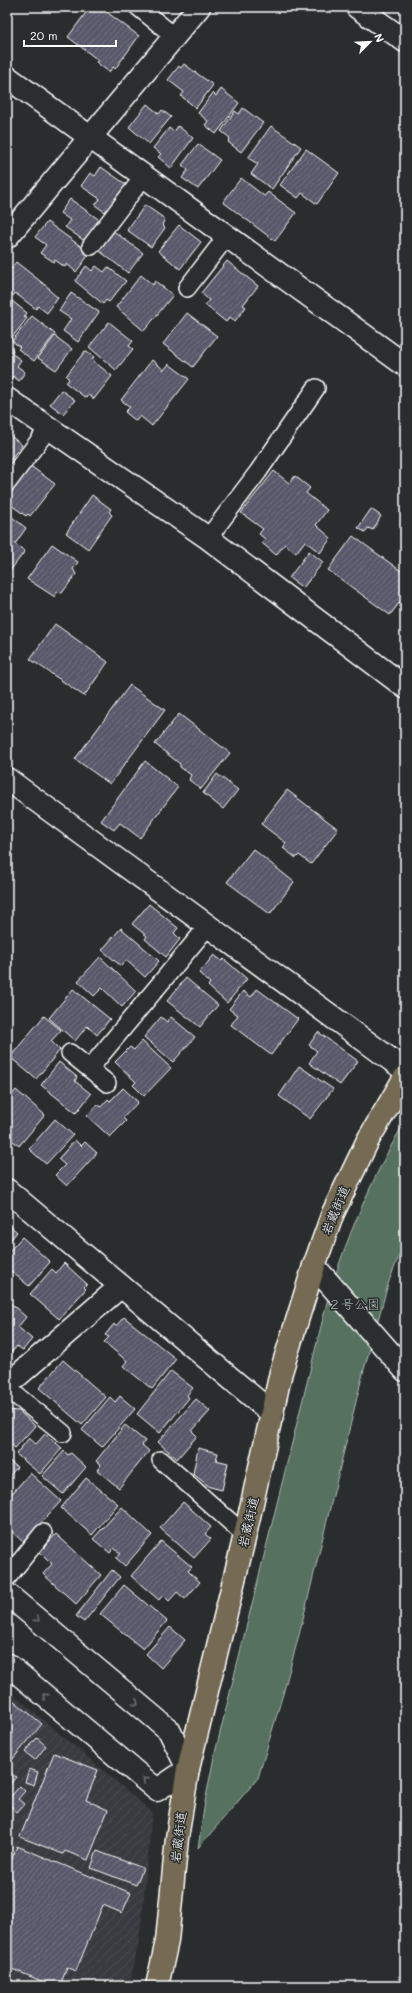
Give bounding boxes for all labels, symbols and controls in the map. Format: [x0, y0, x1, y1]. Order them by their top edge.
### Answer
scale bar [24, 22, 116, 48]
north arrow [350, 22, 390, 62]
text: 20 m [30, 27, 58, 43]
text: N [371, 31, 388, 45]
street label: 岩蔵街道 [317, 1183, 353, 1237]
park label: ２号公園 [328, 1295, 380, 1312]
street label: 岩蔵街道 [233, 1495, 262, 1549]
one-way arrow [32, 1615, 39, 1622]
one-way arrow [42, 1694, 50, 1701]
one-way arrow [132, 1698, 139, 1705]
one-way arrow [142, 1777, 149, 1784]
street label: 岩蔵街道 [166, 1810, 189, 1864]

